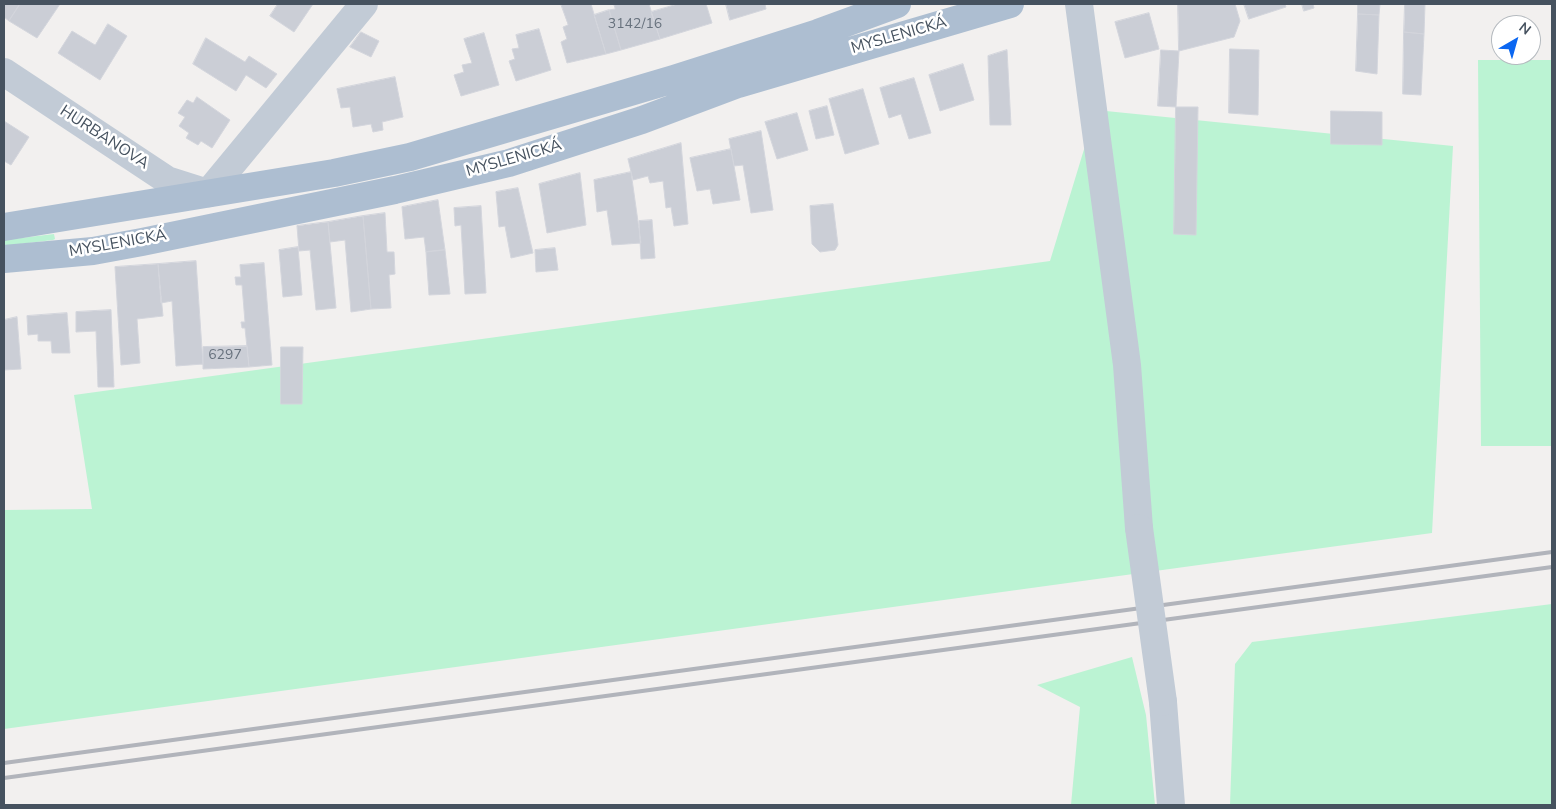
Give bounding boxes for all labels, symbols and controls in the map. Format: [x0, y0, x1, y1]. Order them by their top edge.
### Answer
street label: MYSLENICKÁ [849, 13, 949, 59]
north arrow [1491, 15, 1541, 65]
house number: 3142/16 [608, 17, 662, 33]
text: N [1515, 18, 1535, 39]
street label: HURBANOVA [56, 102, 152, 174]
street label: MYSLENICKÁ [464, 136, 564, 182]
street label: MYSLENICKÁ [68, 226, 168, 262]
house number: 6297 [208, 348, 242, 364]

